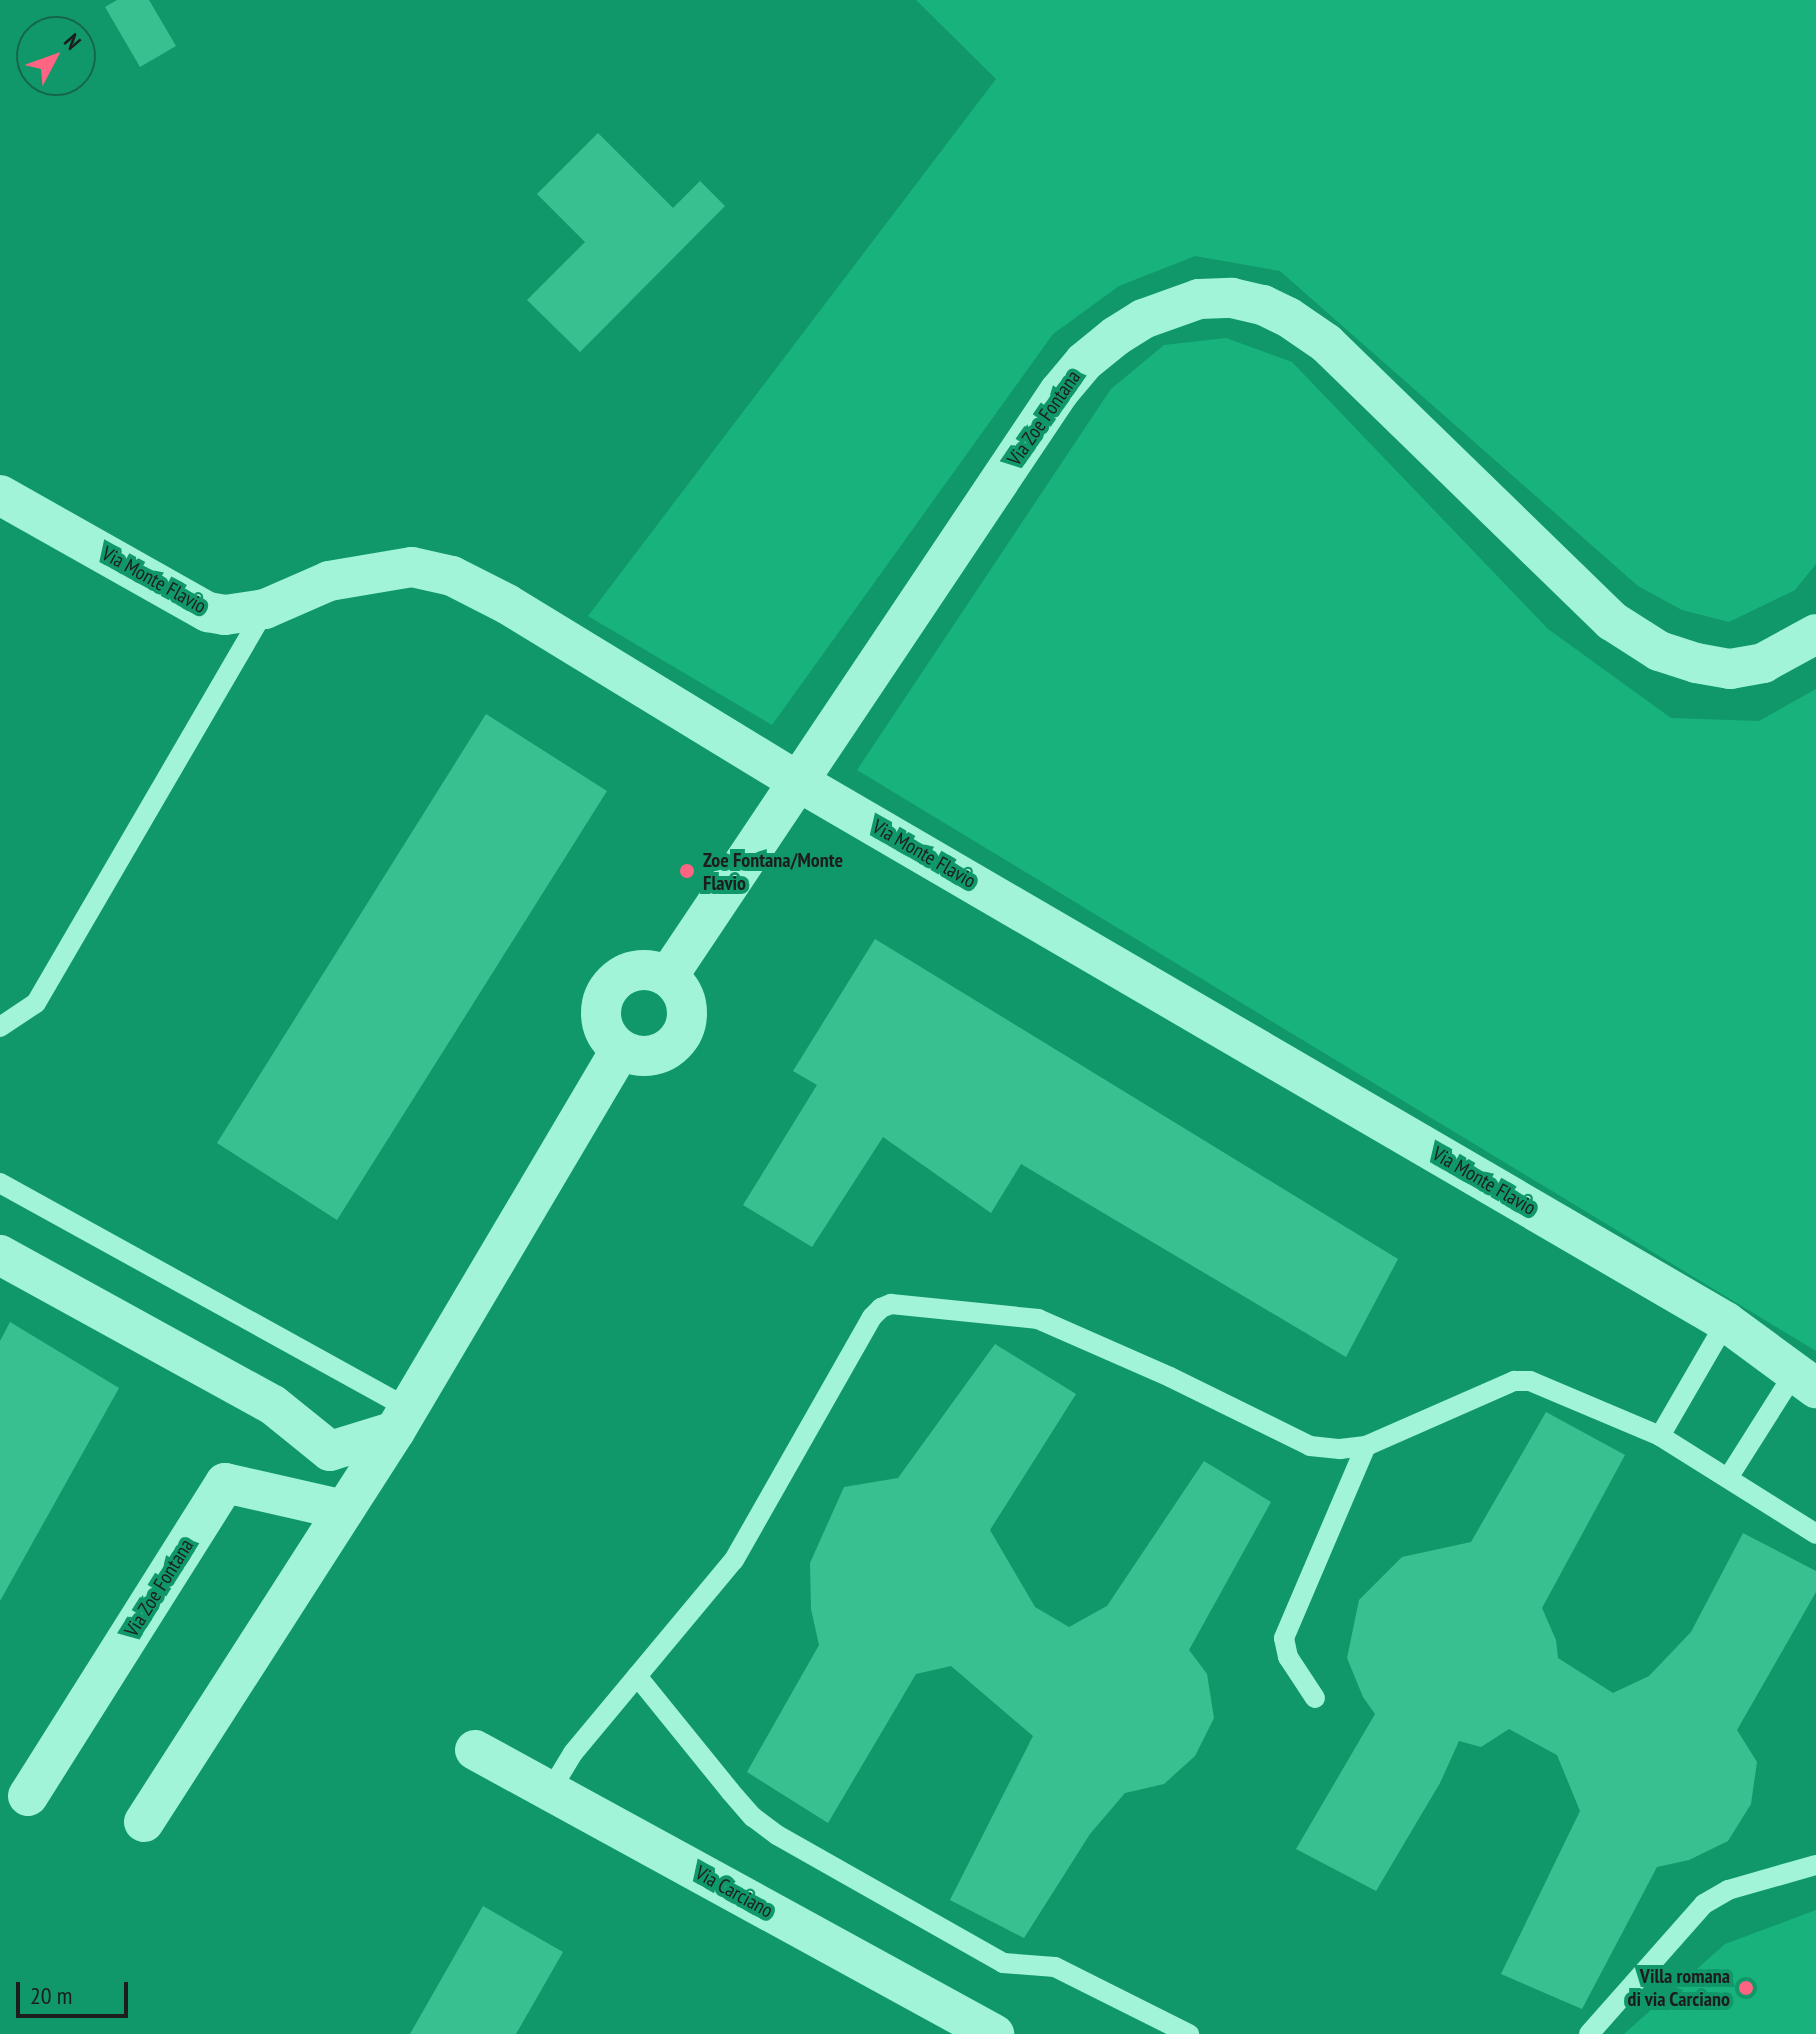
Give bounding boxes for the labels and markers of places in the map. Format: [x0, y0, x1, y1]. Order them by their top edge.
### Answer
place label: Zoe Fontana/Monte Flavio [703, 848, 843, 895]
marker: Zoe Fontana/Monte Flavio [678, 862, 696, 880]
place label: Villa romana di via Carciano [1627, 1964, 1730, 2011]
marker: Villa romana di via Carciano [1737, 1979, 1755, 1997]

